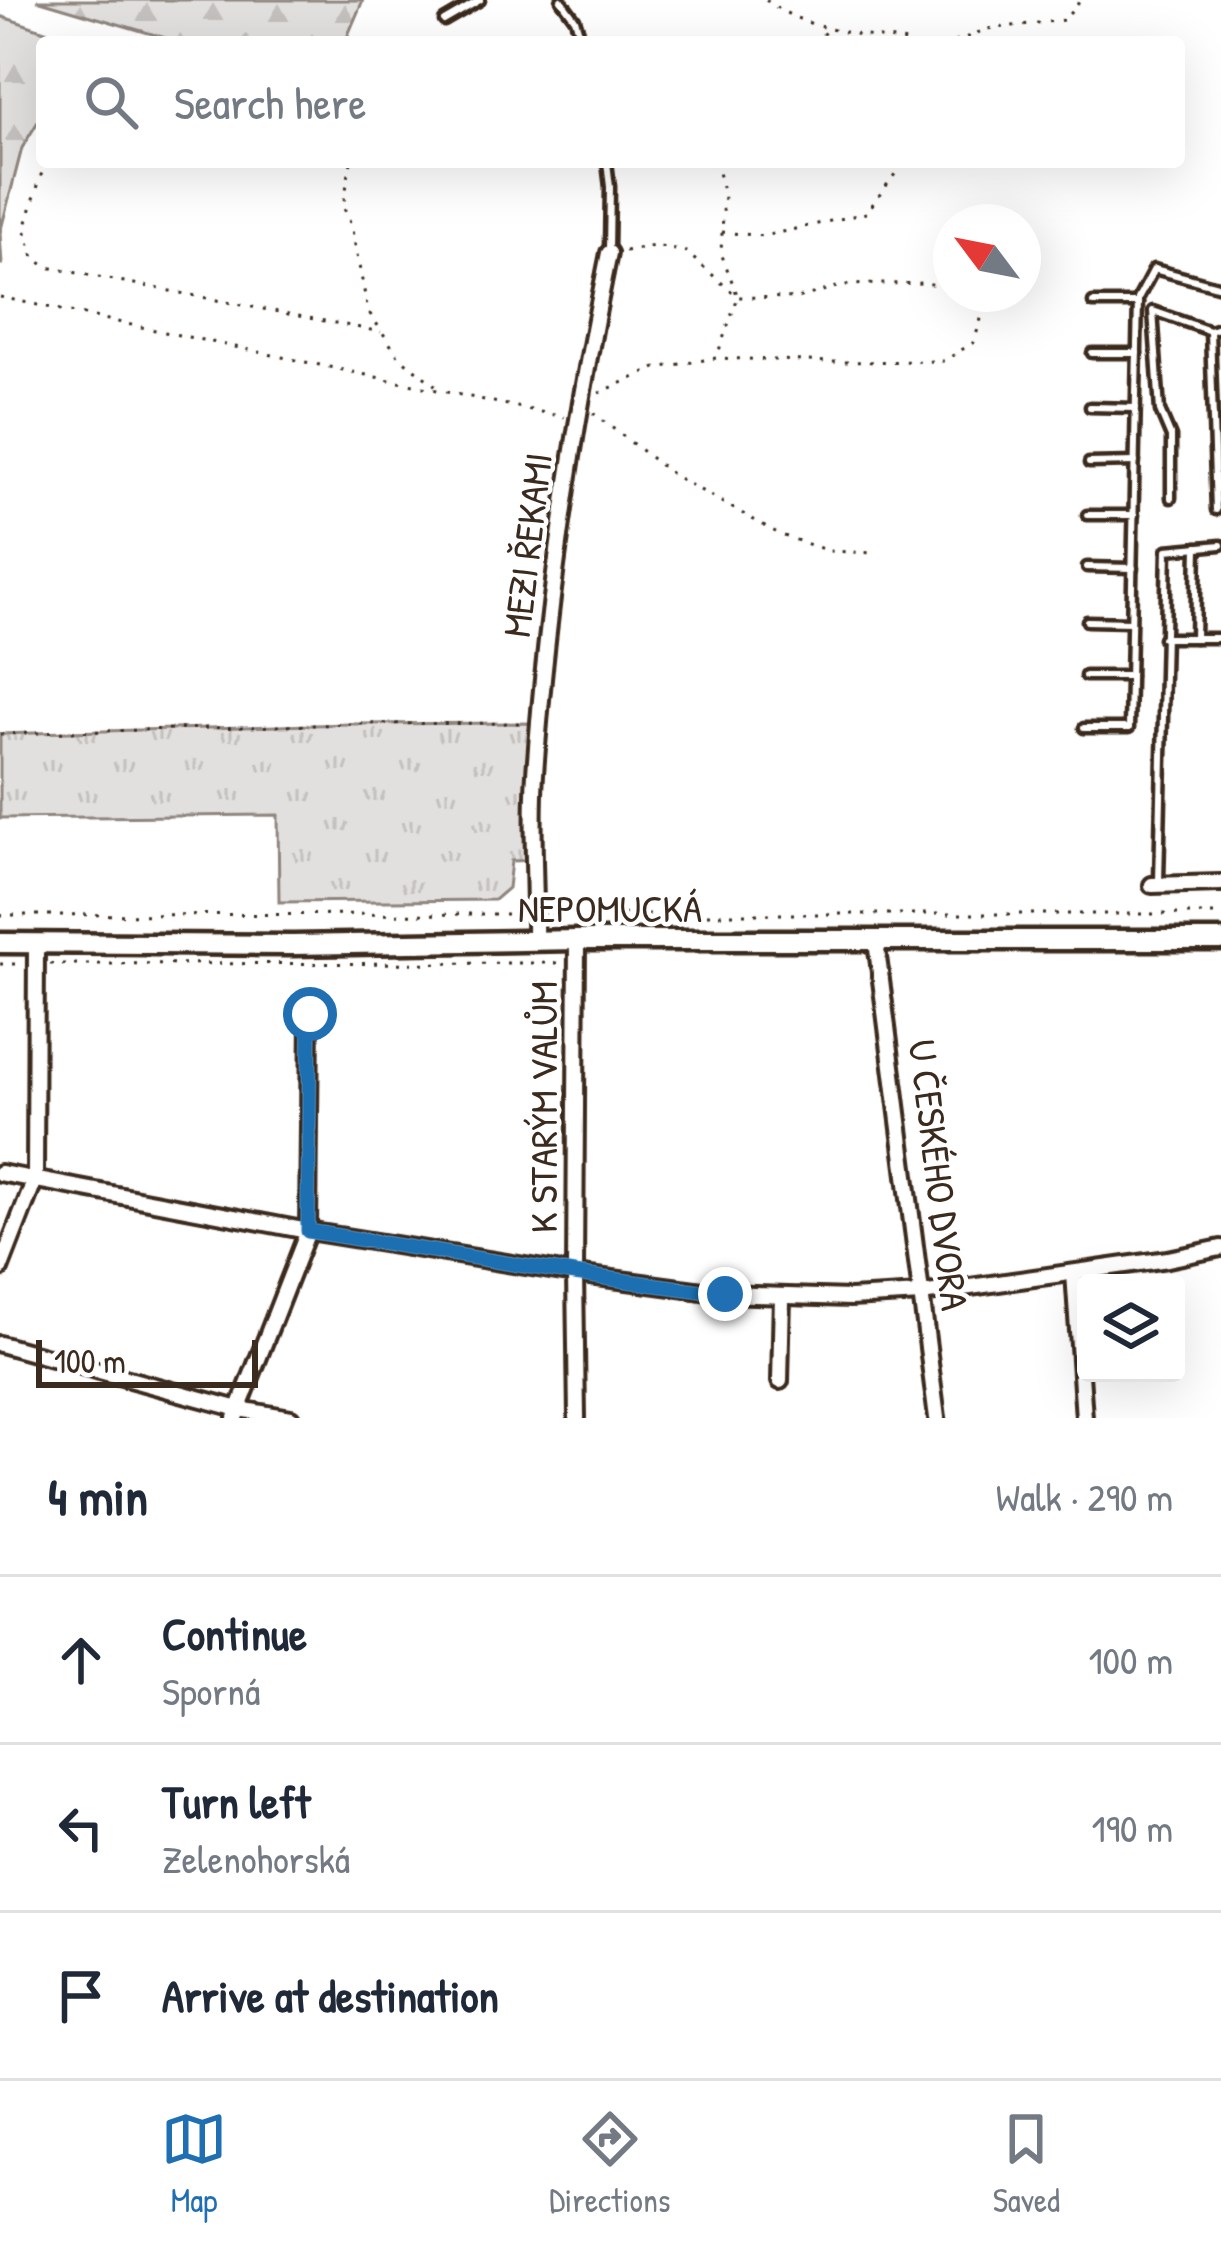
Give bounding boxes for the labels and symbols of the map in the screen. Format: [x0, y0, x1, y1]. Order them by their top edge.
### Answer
north arrow [933, 204, 1041, 312]
street label: MEZI ŘEKAMI [489, 450, 564, 640]
street label: NEPOMUCKÁ [518, 881, 702, 934]
street label: K STARÝM VALŮM [516, 981, 569, 1233]
route start [283, 987, 337, 1041]
street label: U ČESKÉHO DVORA [897, 1037, 982, 1313]
route end [698, 1267, 752, 1321]
scale bar [36, 1334, 258, 1387]

